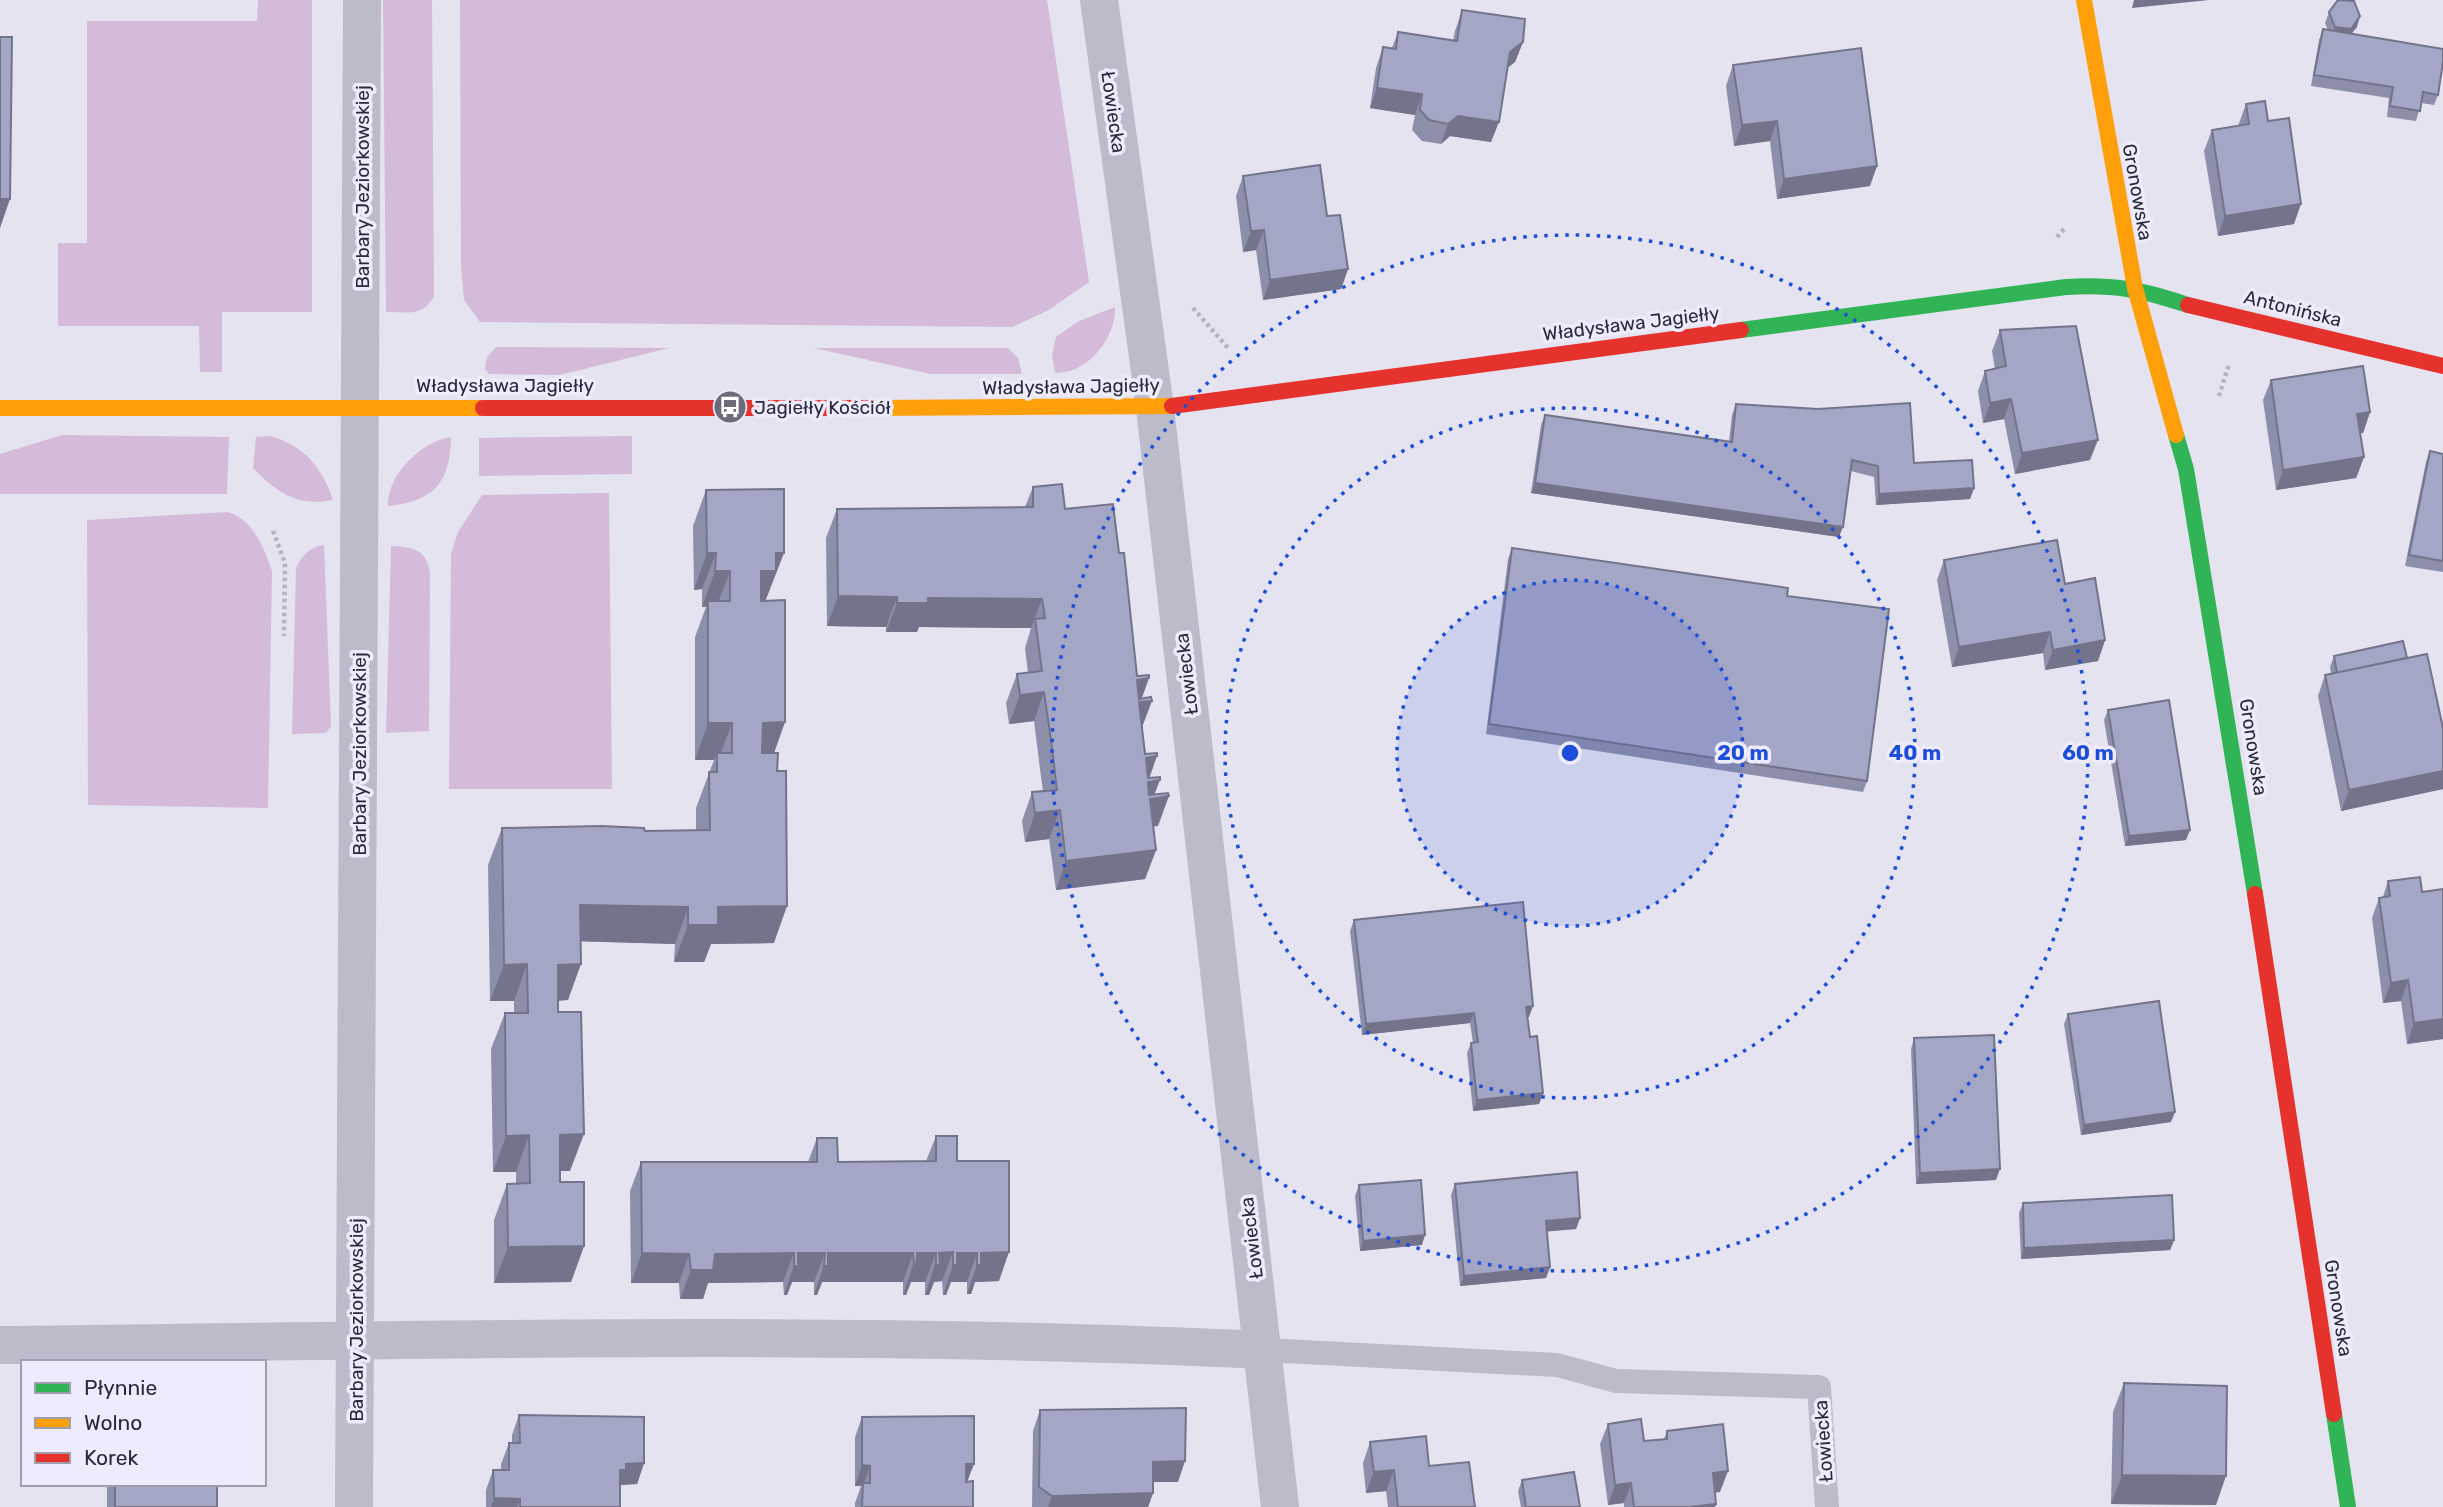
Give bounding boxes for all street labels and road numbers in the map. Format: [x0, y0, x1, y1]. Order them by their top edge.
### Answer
street label: Łowiecka [1096, 70, 1131, 154]
street label: Barbary Jeziorkowskiej [351, 85, 374, 289]
street label: Gronowska [2118, 142, 2157, 242]
street label: Antonińska [2242, 285, 2344, 332]
street label: Władysława Jagiełły [1541, 301, 1721, 346]
street label: Władysława Jagiełły [982, 373, 1160, 400]
street label: Władysława Jagiełły [416, 374, 594, 397]
street label: Łowiecka [1170, 632, 1203, 716]
street label: Barbary Jeziorkowskiej [348, 652, 371, 856]
street label: Gronowska [2234, 697, 2273, 797]
street label: Łowiecka [1235, 1196, 1268, 1280]
street label: Barbary Jeziorkowskiej [345, 1218, 368, 1422]
street label: Gronowska [2319, 1258, 2358, 1358]
street label: Łowiecka [1809, 1399, 1838, 1483]

